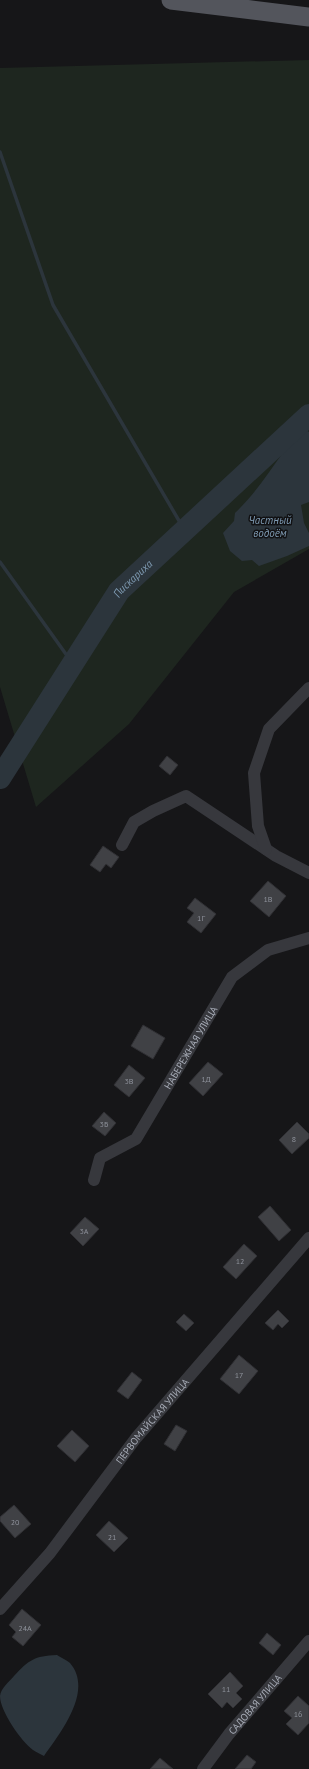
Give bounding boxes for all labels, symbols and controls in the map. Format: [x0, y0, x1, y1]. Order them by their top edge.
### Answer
water label: Частный водоём [248, 513, 292, 540]
water label: Пискариха [110, 556, 156, 600]
house number: 1В [263, 894, 273, 904]
house number: 1Г [197, 913, 205, 923]
street label: НАБЕРЕЖНАЯ УЛИЦА [161, 1003, 220, 1091]
house number: 1Д [201, 1074, 212, 1084]
house number: 3В [124, 1076, 134, 1086]
house number: 3Б [100, 1119, 109, 1129]
house number: 8 [292, 1134, 296, 1144]
house number: 3А [79, 1226, 89, 1236]
house number: 12 [236, 1256, 244, 1266]
house number: 17 [235, 1370, 243, 1380]
street label: ПЕРВОМАЙСКАЯ УЛИЦА [113, 1375, 191, 1466]
house number: 20 [11, 1517, 20, 1527]
house number: 21 [108, 1532, 116, 1542]
house number: 24А [18, 1623, 32, 1633]
street label: САДОВАЯ УЛИЦА [225, 1671, 284, 1737]
house number: 11 [222, 1684, 230, 1694]
house number: 16 [294, 1709, 302, 1719]

